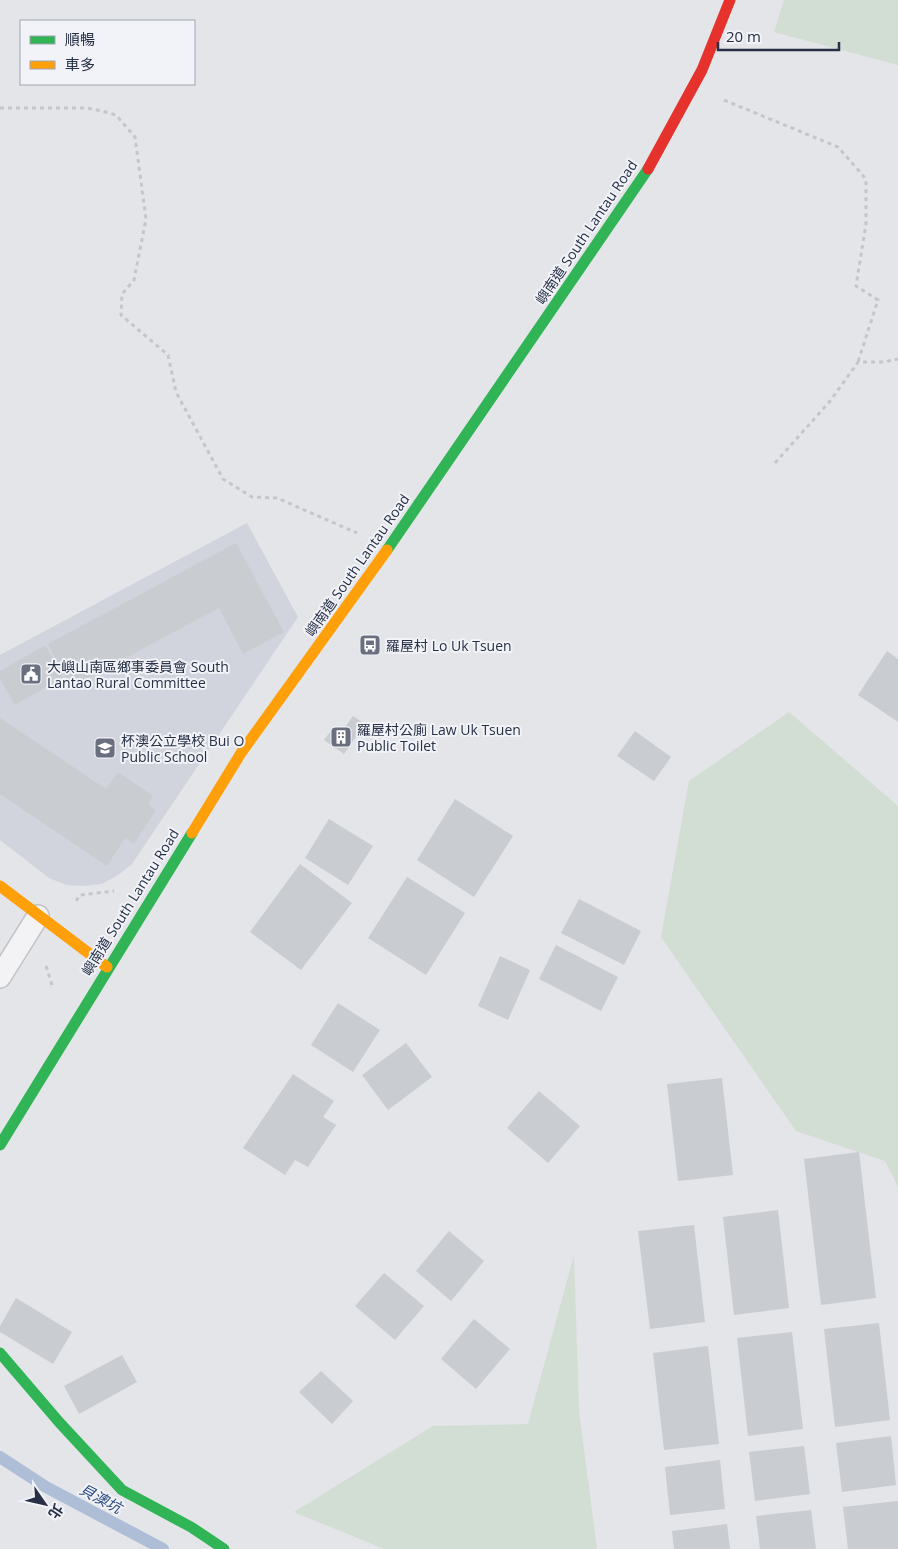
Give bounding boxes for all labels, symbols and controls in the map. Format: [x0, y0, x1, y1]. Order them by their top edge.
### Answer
legend [20, 20, 195, 85]
scale bar [718, 20, 839, 52]
text: 20 m [726, 26, 761, 46]
text: 順暢 [65, 29, 95, 49]
text: 車多 [65, 54, 95, 74]
street label: 嶼南道 South Lantau Road [531, 156, 641, 308]
street label: 嶼南道 South Lantau Road [301, 490, 413, 640]
bus stop icon: 羅屋村 Lo Uk Tsuen [358, 633, 382, 657]
place label: 羅屋村 Lo Uk Tsuen [386, 636, 512, 655]
place label: 大嶼山南區鄉事委員會 South Lantao Rural Committee [47, 657, 229, 692]
public building icon: 大嶼山南區鄉事委員會 South Lantao Rural Committee [19, 662, 43, 686]
place label: 羅屋村公廁 Law Uk Tsuen Public Toilet [357, 720, 521, 755]
building icon: 羅屋村公廁 Law Uk Tsuen Public Toilet [329, 725, 353, 749]
place label: 杯澳公立學校 Bui O Public School [121, 731, 244, 766]
school or university icon: 杯澳公立學校 Bui O Public School [93, 736, 117, 760]
street label: 嶼南道 South Lantau Road [77, 825, 183, 979]
north arrow [20, 1479, 70, 1529]
water label: 貝澳坑 [76, 1479, 127, 1518]
text: 北 [44, 1500, 68, 1523]

